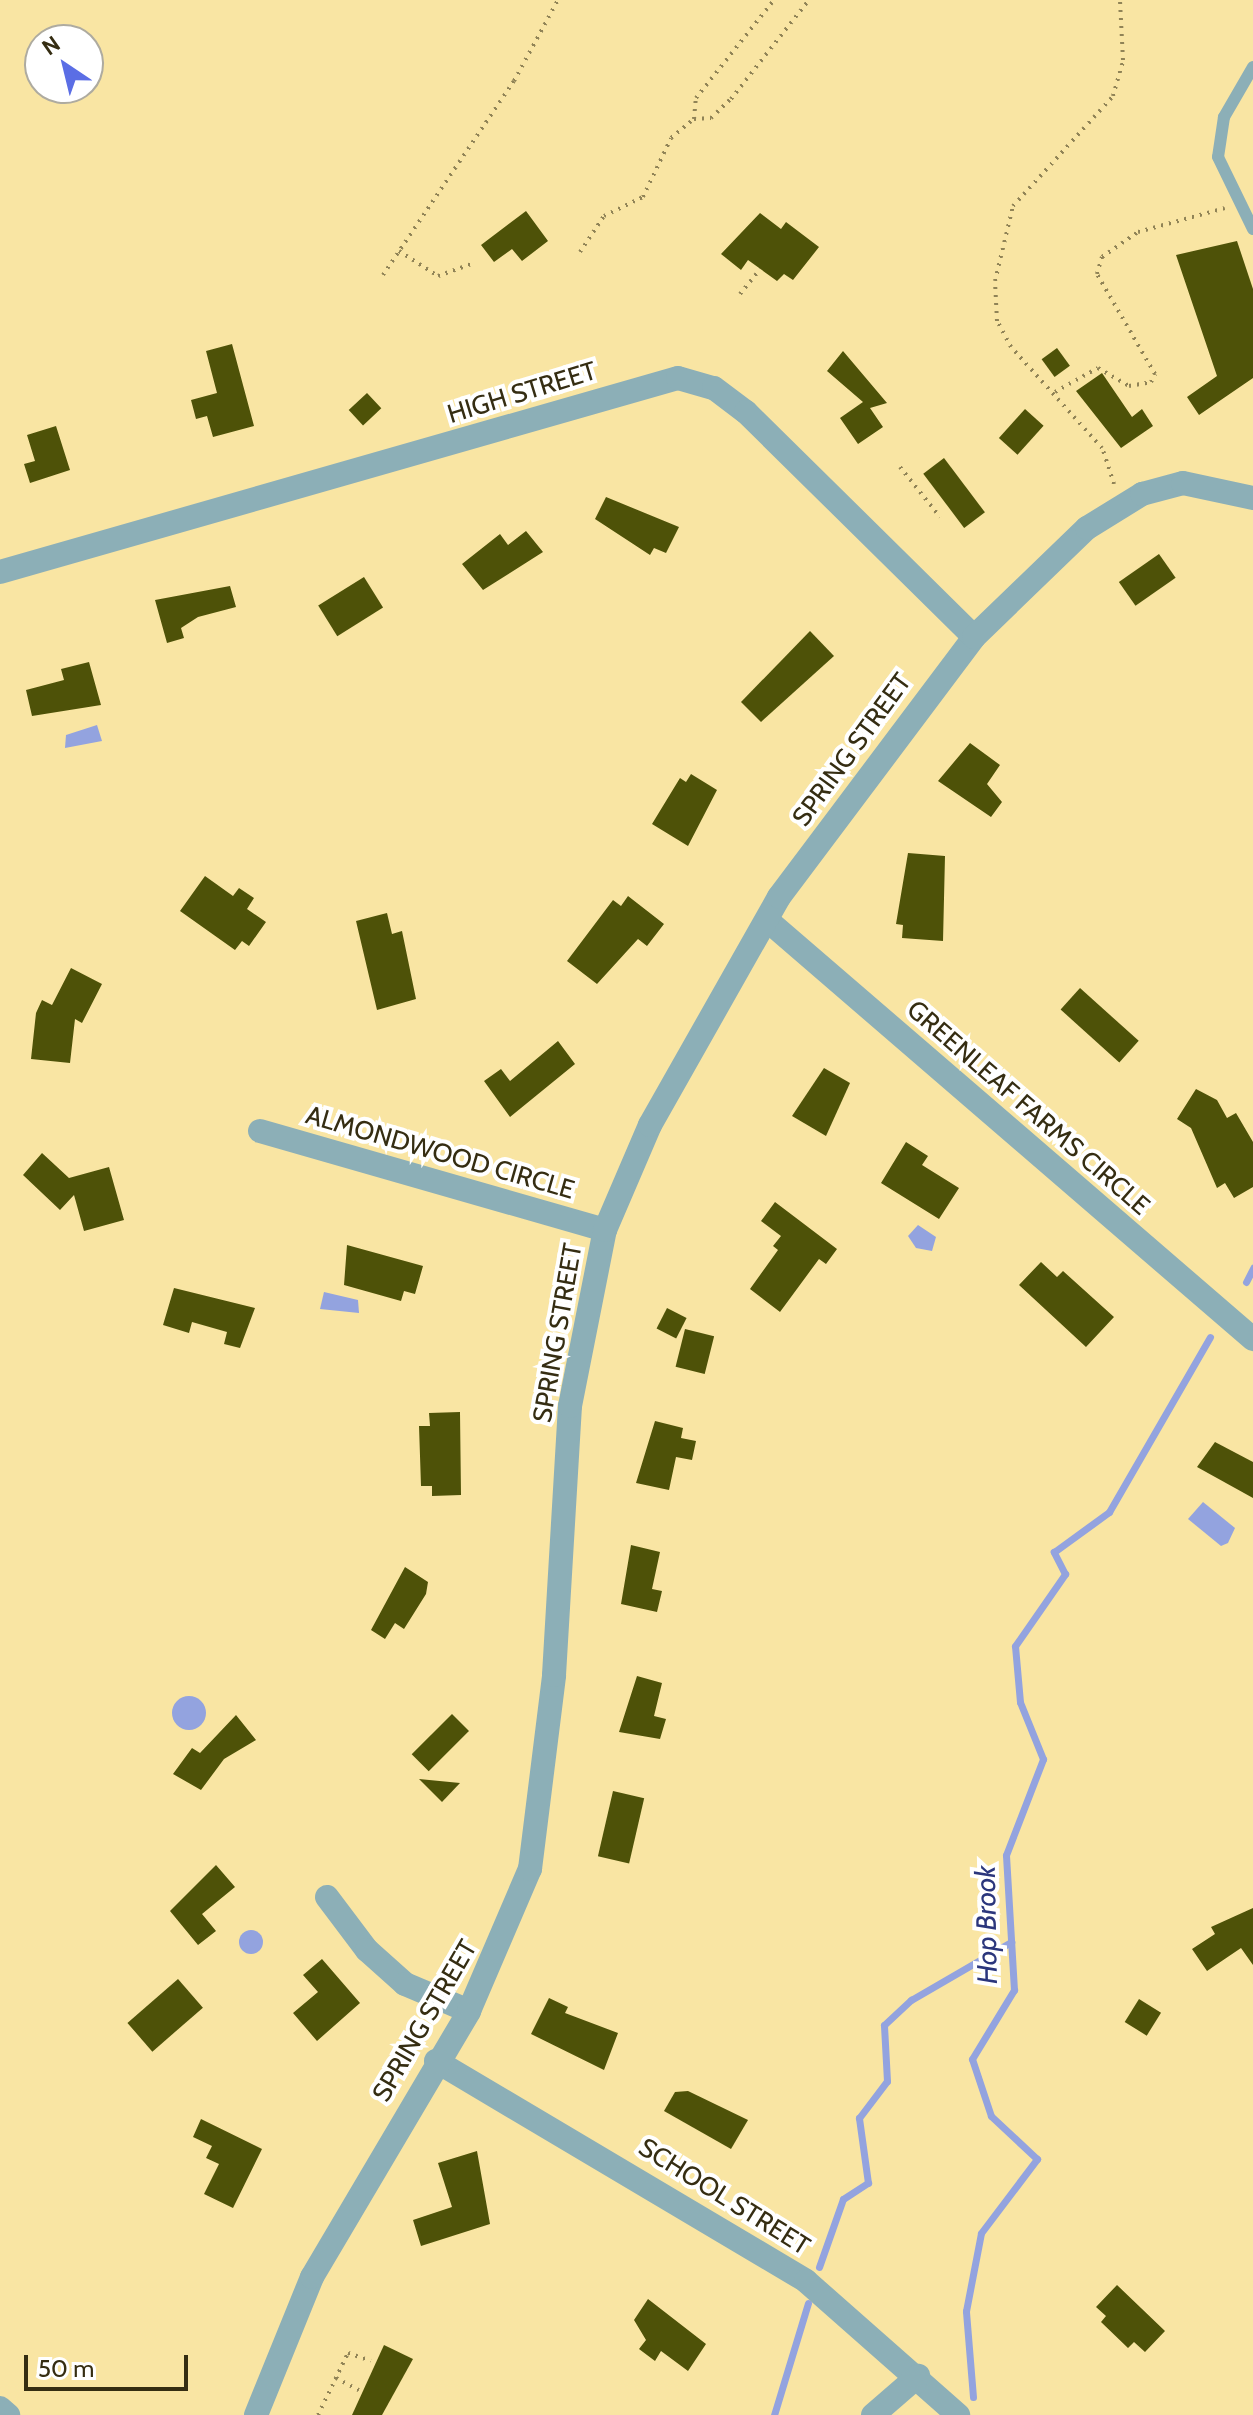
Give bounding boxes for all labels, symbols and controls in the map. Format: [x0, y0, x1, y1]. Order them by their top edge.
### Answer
north arrow [24, 24, 104, 104]
text: N [37, 30, 65, 61]
street label: HIGH STREET [444, 356, 600, 430]
street label: SPRING STREET [786, 667, 918, 833]
street label: GREENLEAF FARMS CIRCLE [900, 994, 1156, 1222]
street label: ALMONDWOOD CIRCLE [302, 1100, 578, 1206]
street label: SPRING STREET [527, 1241, 589, 1425]
water label: Hop Brook [968, 1865, 1004, 1985]
street label: SPRING STREET [366, 1935, 484, 2107]
street label: SCHOOL STREET [633, 2132, 815, 2262]
scale bar [28, 2339, 192, 2389]
text: 50 m [38, 2354, 94, 2383]

